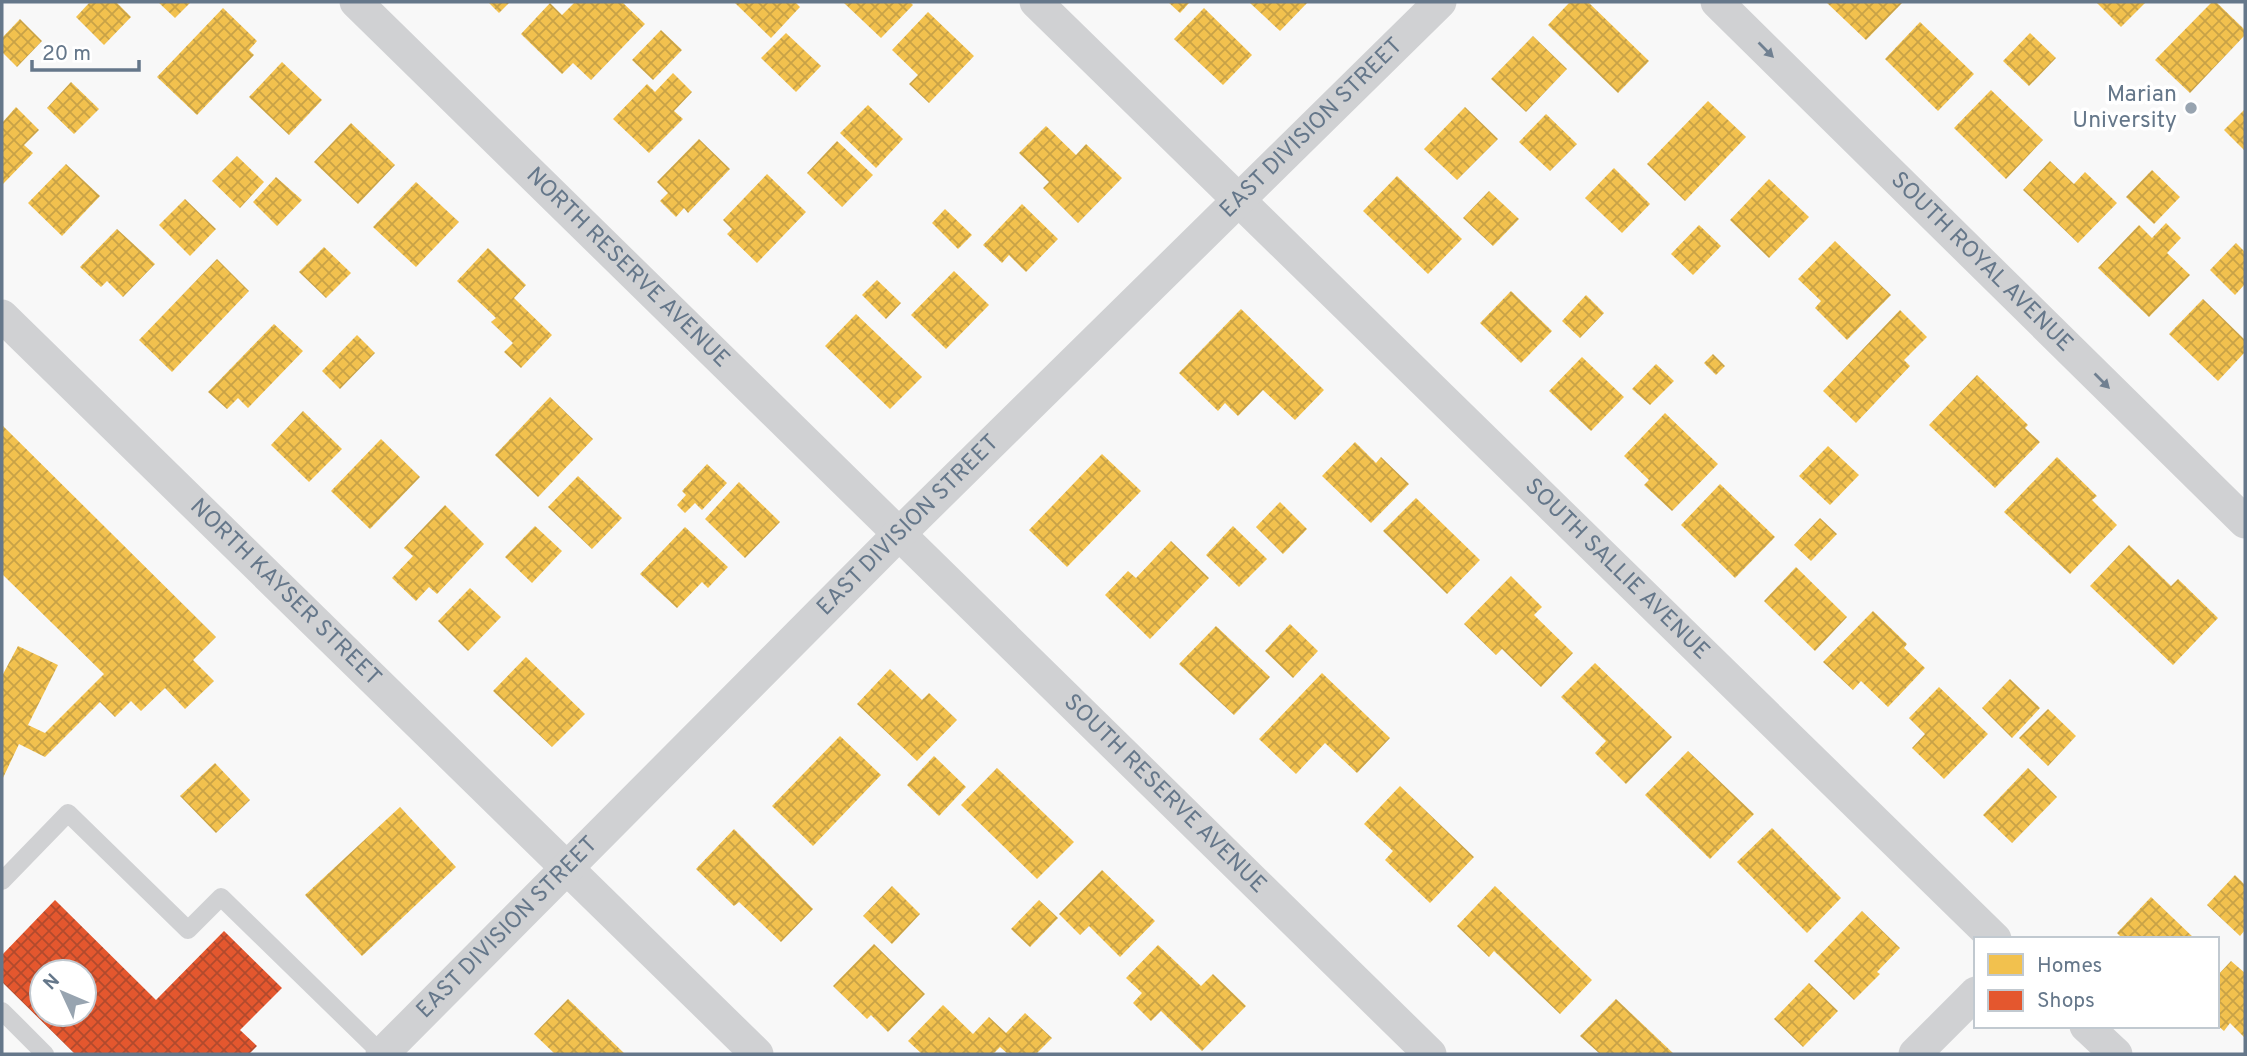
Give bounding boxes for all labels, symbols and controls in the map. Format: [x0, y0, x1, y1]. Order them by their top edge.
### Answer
scale bar [32, 28, 138, 72]
street label: EAST DIVISION STREET [1214, 32, 1409, 225]
text: 20 m [42, 41, 91, 68]
one-way arrow [1757, 41, 1774, 57]
place label: Marian University [2072, 81, 2177, 136]
marker: Marian University [2183, 100, 2199, 116]
street label: NORTH RESERVE AVENUE [519, 162, 736, 374]
street label: SOUTH ROYAL AVENUE [1884, 166, 2079, 358]
one-way arrow [2094, 373, 2111, 390]
street label: EAST DIVISION STREET [811, 429, 1006, 622]
street label: SOUTH SALLIE AVENUE [1518, 473, 1715, 666]
street label: NORTH KAYSER STREET [183, 493, 387, 693]
street label: SOUTH RESERVE AVENUE [1057, 688, 1272, 900]
street label: EAST DIVISION STREET [411, 831, 604, 1025]
legend [1974, 937, 2219, 1028]
text: Homes [2037, 953, 2102, 980]
north arrow [28, 958, 98, 1028]
text: N [39, 969, 66, 996]
text: Shops [2037, 988, 2095, 1015]

